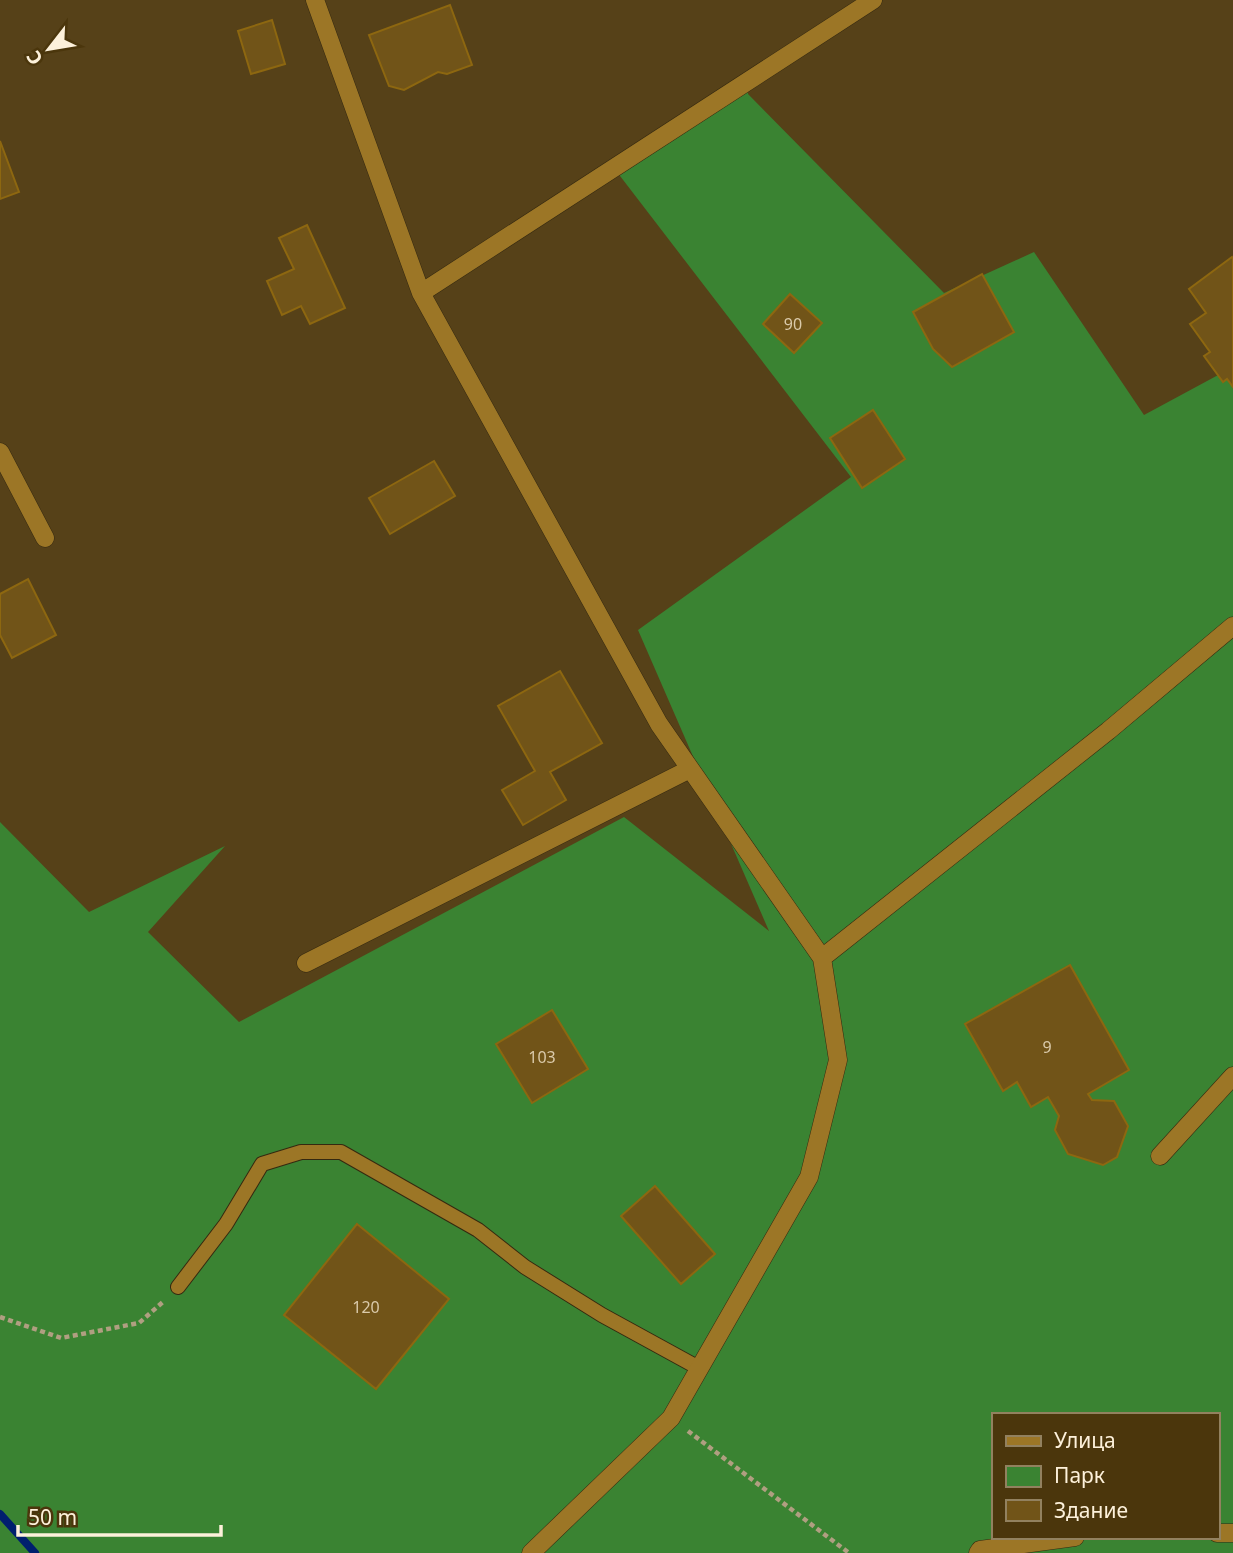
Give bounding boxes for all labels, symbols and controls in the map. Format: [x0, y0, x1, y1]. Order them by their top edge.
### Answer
north arrow [14, 14, 84, 84]
text: С [20, 46, 49, 70]
house number: 90 [784, 313, 802, 335]
house number: 9 [1042, 1036, 1052, 1058]
house number: 103 [528, 1046, 556, 1068]
house number: 120 [352, 1296, 380, 1318]
legend [992, 1413, 1219, 1539]
text: Улица [1054, 1426, 1116, 1454]
text: Парк [1054, 1461, 1105, 1489]
scale bar [18, 1494, 220, 1538]
text: Здание [1054, 1496, 1128, 1524]
text: 50 m [28, 1503, 77, 1531]

